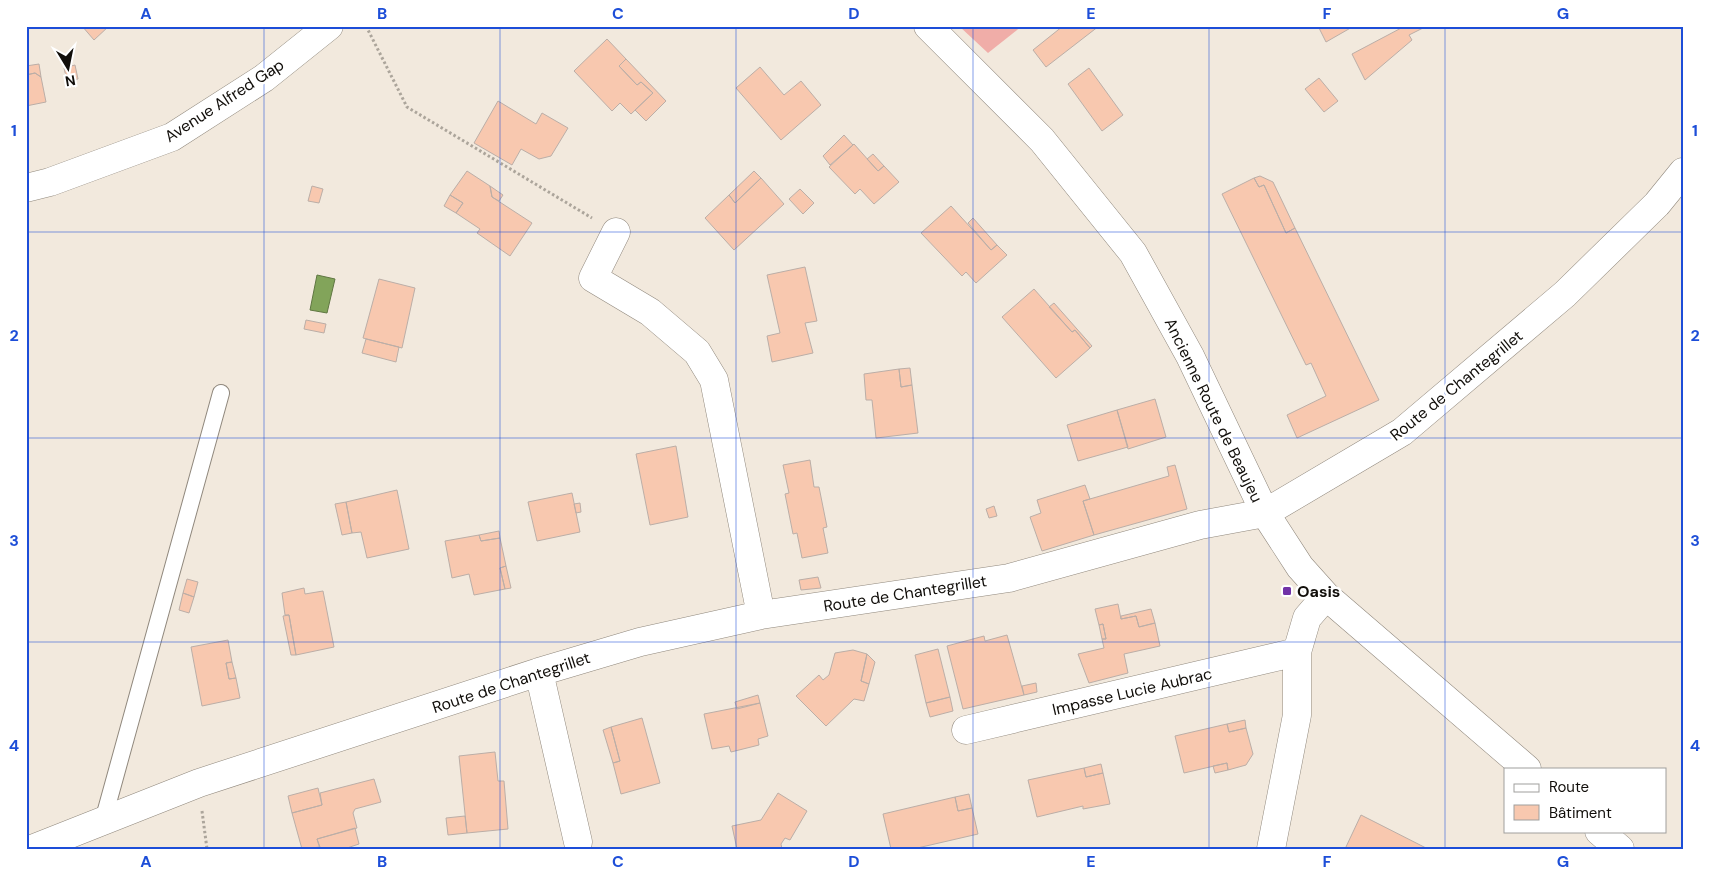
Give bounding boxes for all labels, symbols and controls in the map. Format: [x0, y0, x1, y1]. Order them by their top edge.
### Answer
text: A [140, 3, 152, 24]
text: B [377, 3, 387, 24]
text: C [612, 3, 624, 24]
text: D [848, 3, 860, 24]
text: E [1086, 3, 1096, 24]
text: F [1323, 3, 1332, 24]
text: G [1557, 3, 1569, 24]
north arrow [42, 42, 92, 92]
street label: Avenue Alfred Gap [161, 54, 288, 147]
text: N [64, 71, 77, 91]
text: 1 [11, 120, 17, 141]
text: 1 [1692, 120, 1698, 141]
street label: Ancienne Route de Beaujeu [1160, 314, 1267, 506]
text: 2 [9, 325, 19, 346]
street label: Route de Chantegrillet [1386, 325, 1527, 445]
text: 2 [1690, 325, 1700, 346]
text: 3 [9, 530, 19, 551]
text: 3 [1690, 530, 1700, 551]
street label: Route de Chantegrillet [822, 570, 988, 617]
place label: Oasis [1297, 581, 1340, 602]
marker: Oasis [1281, 585, 1293, 597]
street label: Route de Chantegrillet [429, 647, 593, 718]
street label: Impasse Lucie Aubrac [1050, 663, 1214, 720]
text: 4 [9, 735, 19, 756]
text: 4 [1690, 735, 1700, 756]
legend [1504, 768, 1666, 832]
text: Route [1549, 777, 1589, 797]
text: Bâtiment [1549, 803, 1612, 823]
text: A [140, 851, 152, 872]
text: B [377, 851, 387, 872]
text: C [612, 851, 624, 872]
text: D [848, 851, 860, 872]
text: E [1086, 851, 1096, 872]
text: F [1323, 851, 1332, 872]
text: G [1557, 851, 1569, 872]

